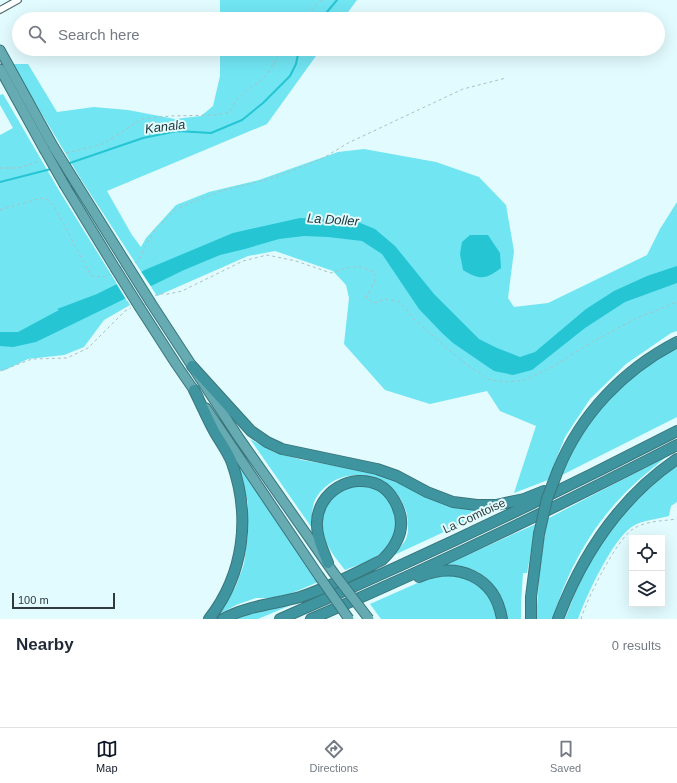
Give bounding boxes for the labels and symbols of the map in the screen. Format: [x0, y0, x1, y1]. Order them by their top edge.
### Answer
water label: Kanala [144, 117, 186, 136]
water label: La Doller [306, 210, 360, 229]
street label: La Comtoise [441, 495, 508, 537]
scale bar [12, 591, 115, 610]

